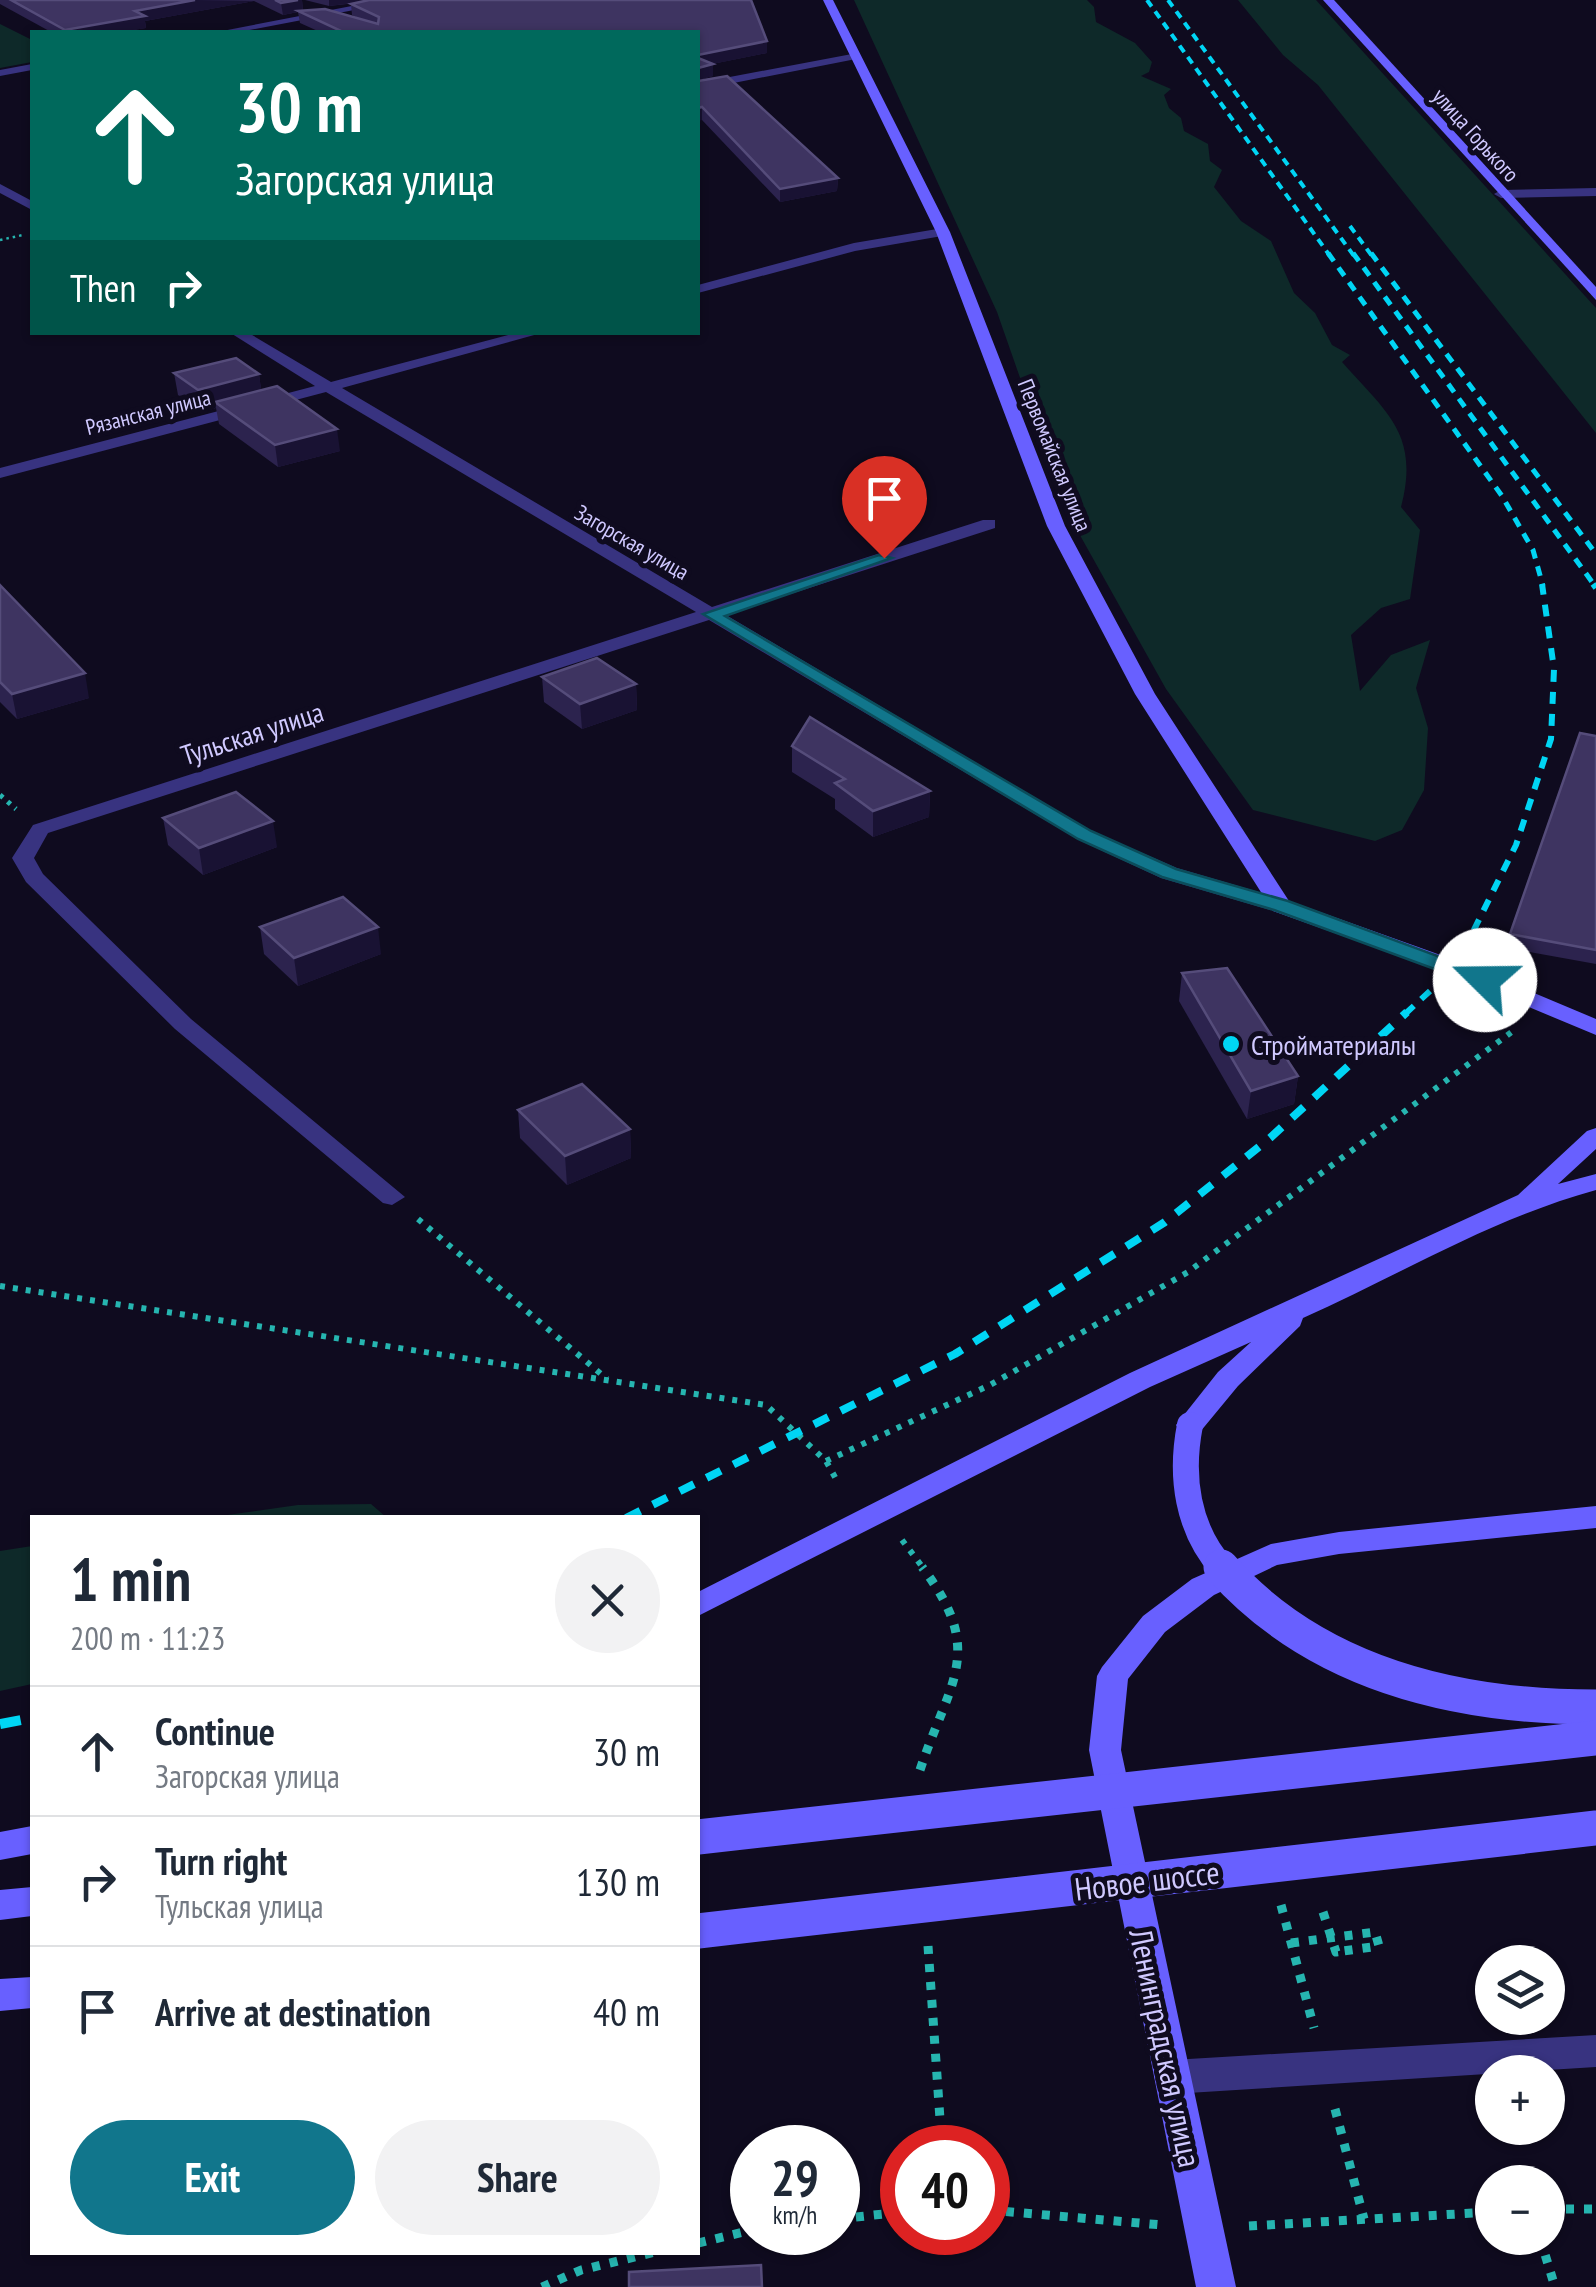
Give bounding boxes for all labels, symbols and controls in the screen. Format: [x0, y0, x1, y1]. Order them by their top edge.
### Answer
text: 30 m [235, 61, 363, 151]
icon: ahead [70, 70, 200, 200]
street label: улица Горького [1427, 82, 1525, 188]
text: Загорская улица [235, 149, 495, 207]
icon: right [156, 260, 211, 315]
text: Then [70, 263, 136, 312]
street label: Первомайская улица [1012, 375, 1098, 535]
street label: Рязанская улица [83, 383, 213, 441]
pin [842, 456, 927, 559]
icon: arrive [857, 471, 912, 526]
street label: Загорская улица [570, 498, 694, 586]
street label: Тульская улица [176, 693, 328, 773]
position arrow [1433, 928, 1537, 1032]
place label: Стройматериалы [1251, 1026, 1416, 1063]
marker: Стройматериалы [1220, 1033, 1242, 1055]
text: 1 min [70, 1540, 191, 1618]
button: close [555, 1548, 660, 1653]
text: 200 m · 11:23 [70, 1617, 225, 1659]
text: Continue [155, 1706, 275, 1755]
icon: ahead [70, 1724, 125, 1779]
text: 30 m [593, 1727, 660, 1776]
text: Загорская улица [155, 1755, 340, 1797]
text: Turn right [155, 1836, 287, 1885]
street label: Новое шоссе [1072, 1850, 1222, 1910]
icon: right [70, 1854, 125, 1909]
text: 130 m [576, 1857, 660, 1906]
text: Тульская улица [155, 1885, 324, 1927]
street label: Ленинградская улица [1120, 1924, 1212, 2171]
map controls [1475, 1945, 1565, 2255]
button: layers [1475, 1945, 1565, 2035]
icon: arrive [70, 1984, 125, 2039]
text: Arrive at destination [155, 1987, 431, 2036]
text: 40 m [593, 1987, 660, 2036]
button: + [1475, 2055, 1565, 2145]
button: Exit [70, 2120, 355, 2235]
button: Share [375, 2120, 660, 2235]
speed limit sign: 40 [880, 2125, 1010, 2255]
text: 29 [771, 2145, 819, 2210]
button: − [1475, 2165, 1565, 2255]
text: km/h [773, 2199, 817, 2231]

